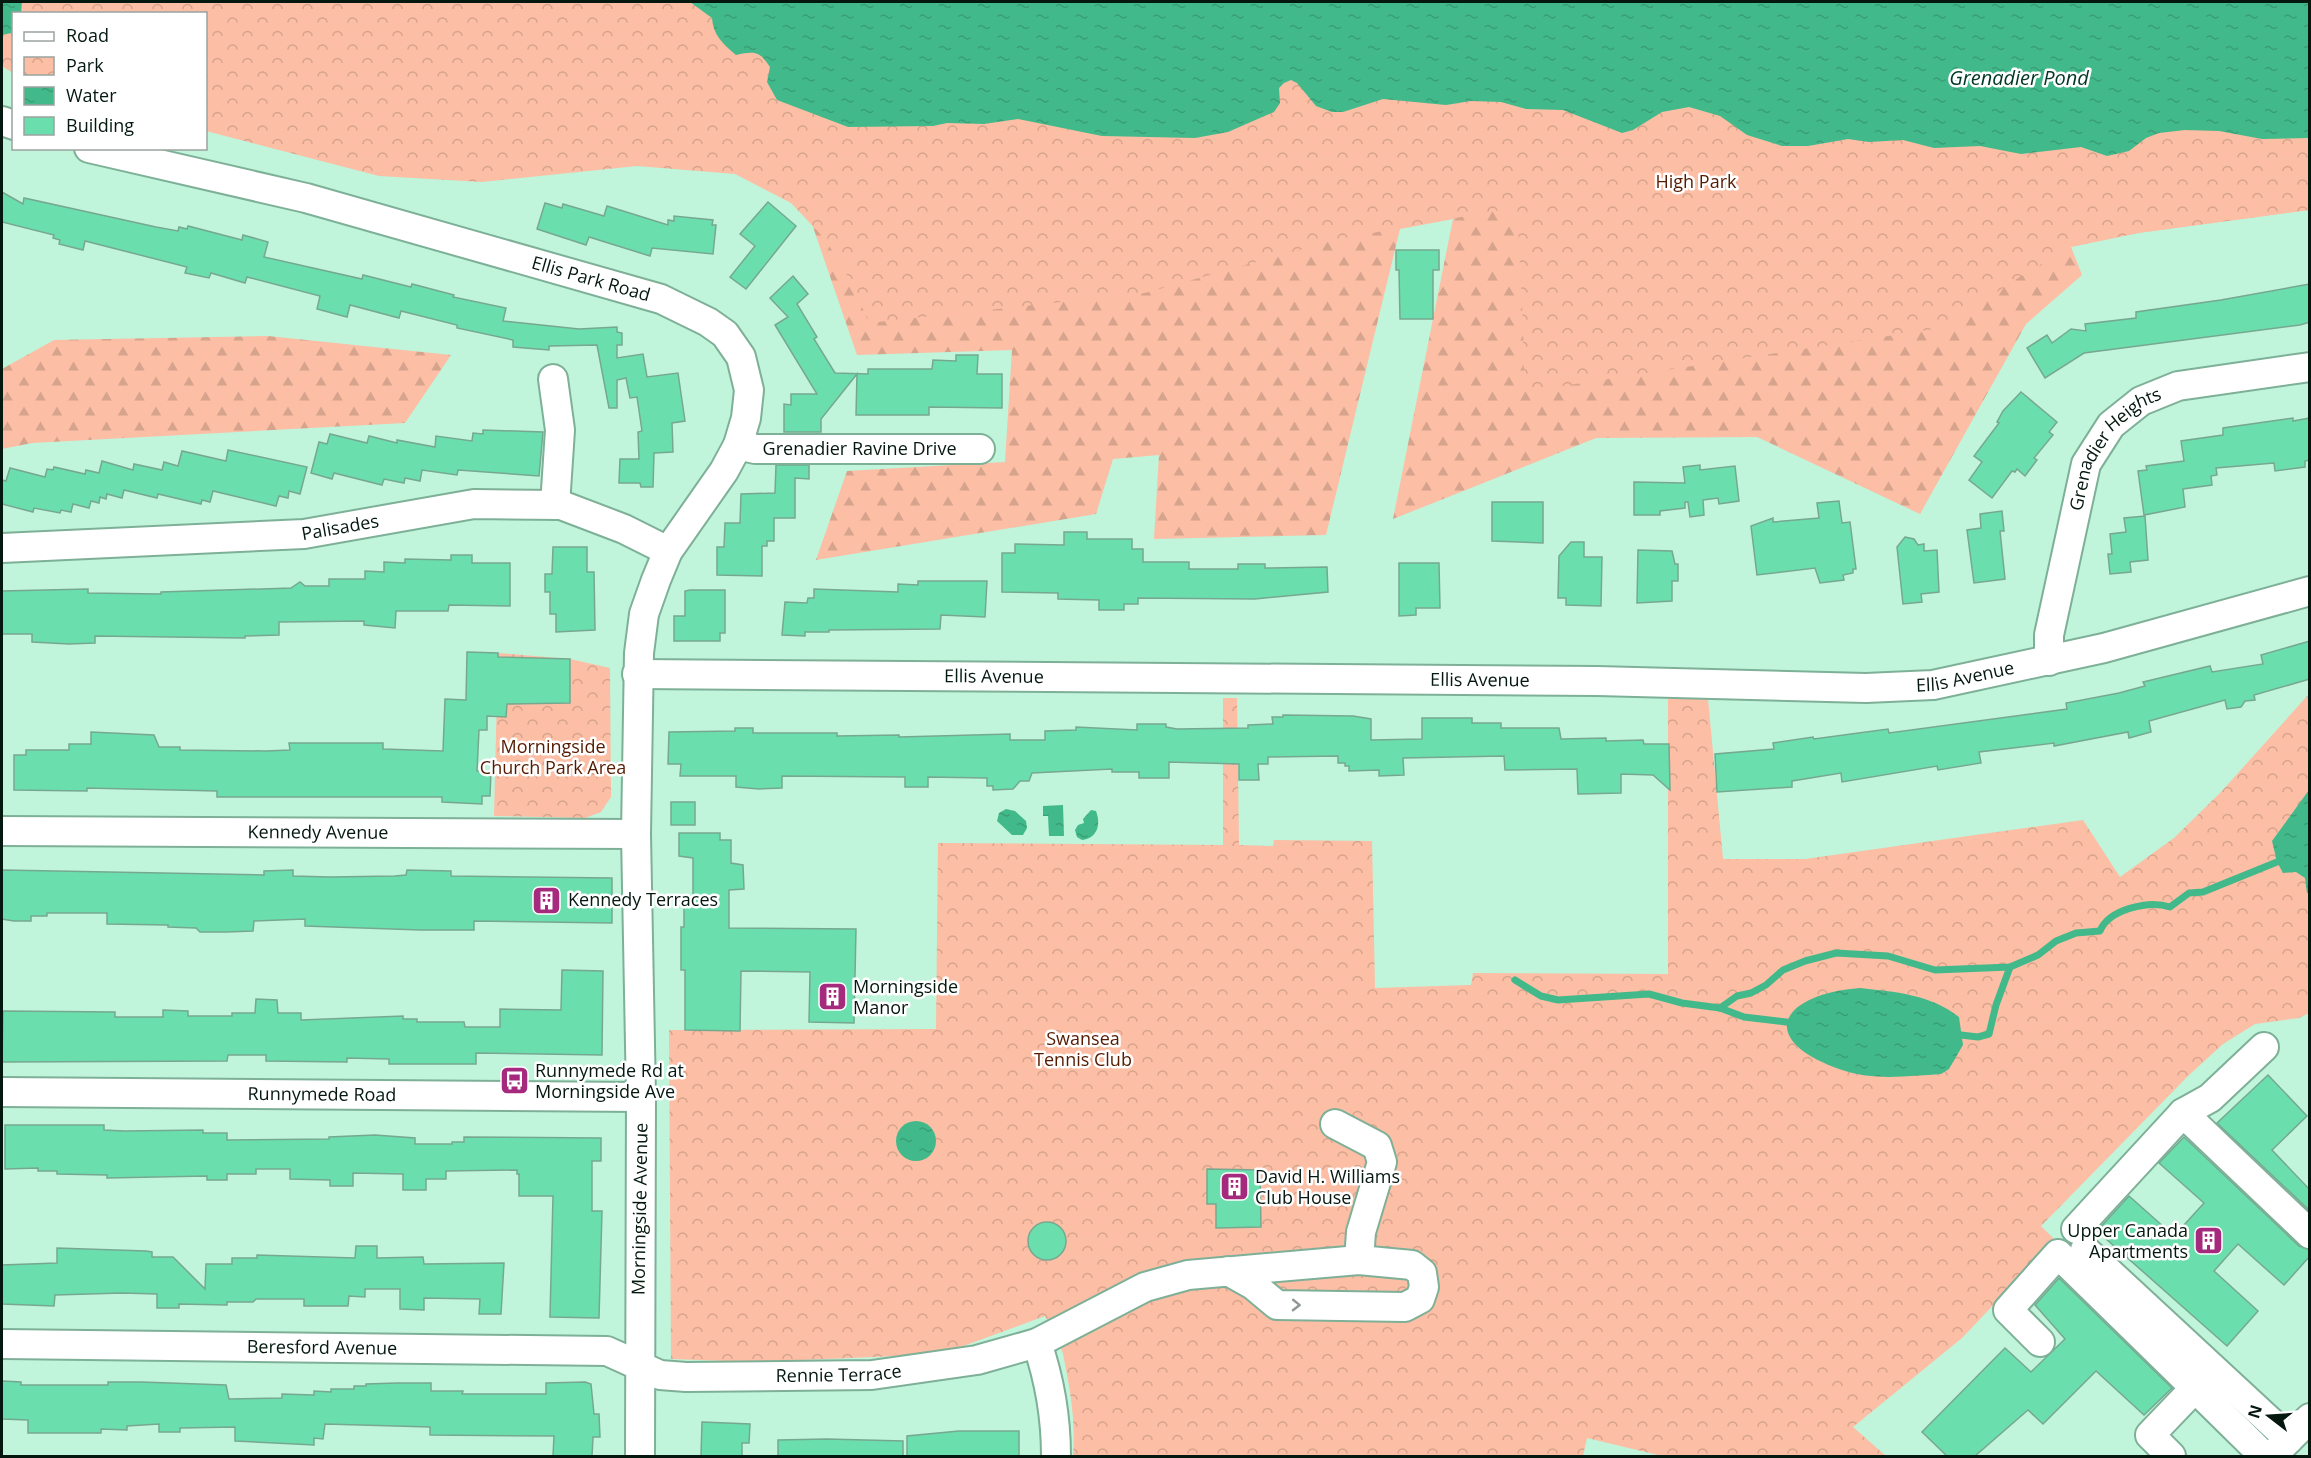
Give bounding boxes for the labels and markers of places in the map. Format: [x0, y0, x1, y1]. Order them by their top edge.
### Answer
building icon: Kennedy Terraces [531, 884, 563, 916]
place label: Kennedy Terraces [568, 887, 718, 911]
place label: Morningside Manor [853, 974, 958, 1019]
building icon: Morningside Manor [816, 981, 848, 1013]
place label: Runnymede Rd at Morningside Ave [535, 1058, 684, 1103]
bus stop icon: Runnymede Rd at Morningside Ave [498, 1065, 530, 1097]
place label: David H. Williams Club House [1255, 1164, 1400, 1209]
building icon: David H. Williams Club House [1218, 1171, 1250, 1203]
place label: Upper Canada Apartments [2067, 1218, 2188, 1263]
building icon: Upper Canada Apartments [2193, 1225, 2225, 1257]

